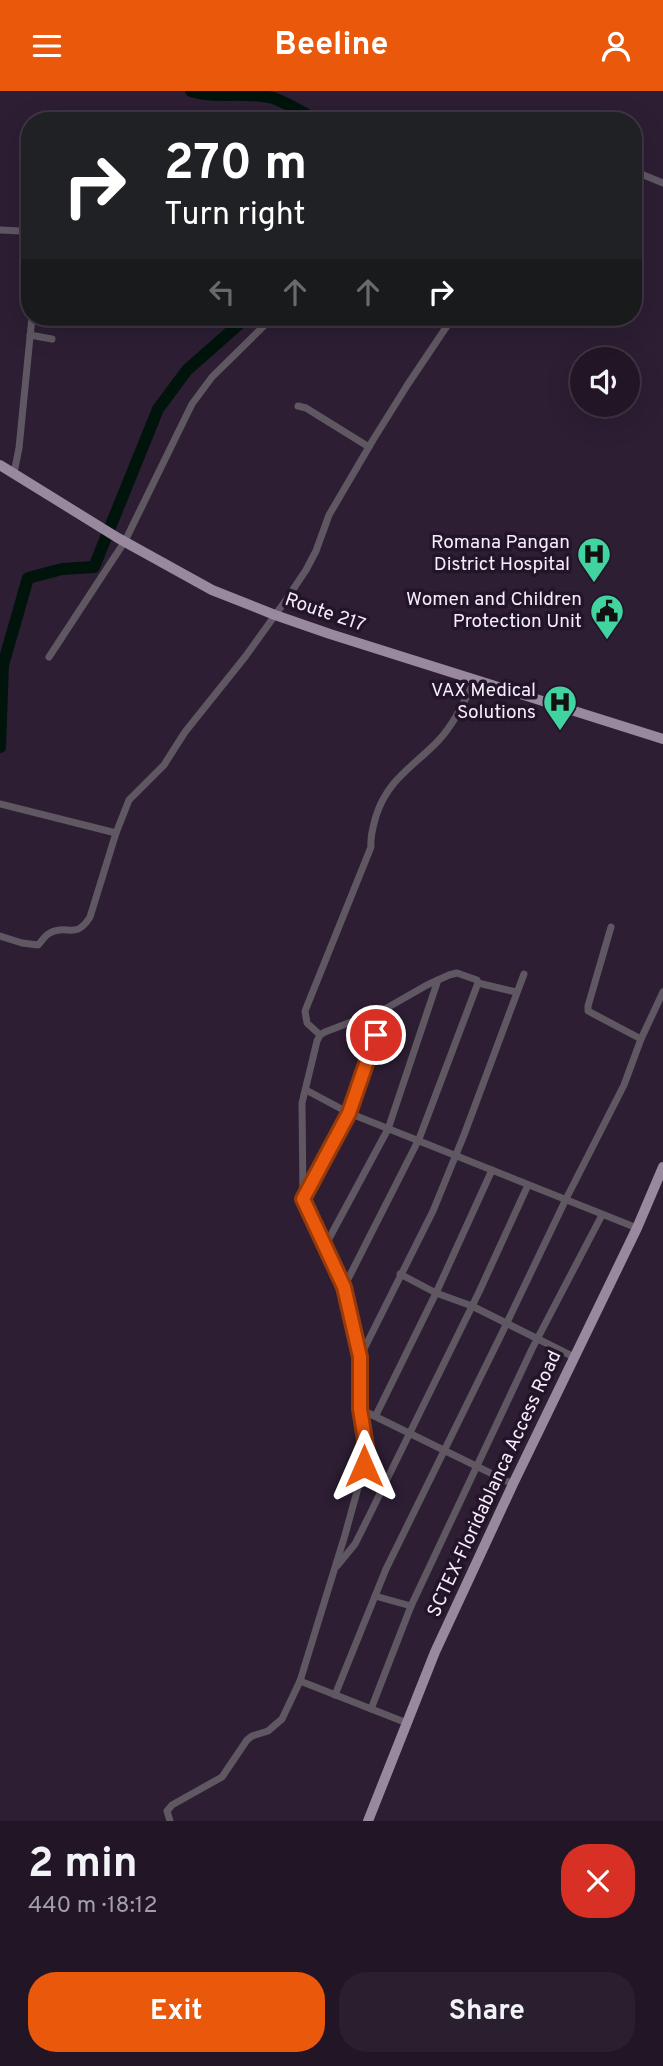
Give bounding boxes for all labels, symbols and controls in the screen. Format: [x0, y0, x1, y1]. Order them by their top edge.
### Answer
text: Beeline [275, 26, 388, 66]
icon: menu [28, 27, 66, 65]
icon: person [597, 27, 635, 65]
text: 270 m [164, 135, 307, 197]
icon: right [49, 140, 140, 231]
text: Turn right [164, 196, 306, 236]
icon: left [203, 273, 241, 311]
icon: ahead [276, 273, 314, 311]
icon: ahead [349, 273, 387, 311]
icon: right [422, 273, 460, 311]
map controls [570, 347, 640, 417]
button: sound [570, 347, 640, 417]
place label: Romana Pangan District Hospital [431, 531, 570, 577]
hospital icon: Romana Pangan District Hospital [575, 535, 613, 584]
street label: Route 217 [282, 588, 369, 638]
place label: Women and Children Protection Unit [406, 588, 582, 634]
public building icon: Women and Children Protection Unit [588, 592, 626, 641]
place label: VAX Medical Solutions [431, 679, 536, 725]
hospital icon: VAX Medical Solutions [541, 683, 579, 732]
pin [346, 1005, 406, 1065]
icon: arrive [357, 1016, 395, 1054]
street label: SCTEX-Floridablanca Access Road [423, 1347, 567, 1621]
position arrow [327, 1429, 401, 1503]
text: 2 min [28, 1839, 138, 1892]
button: close [561, 1844, 635, 1918]
text: 440 m · 18:12 [28, 1892, 158, 1921]
button: Exit [28, 1972, 325, 2052]
button: Share [339, 1972, 635, 2052]

